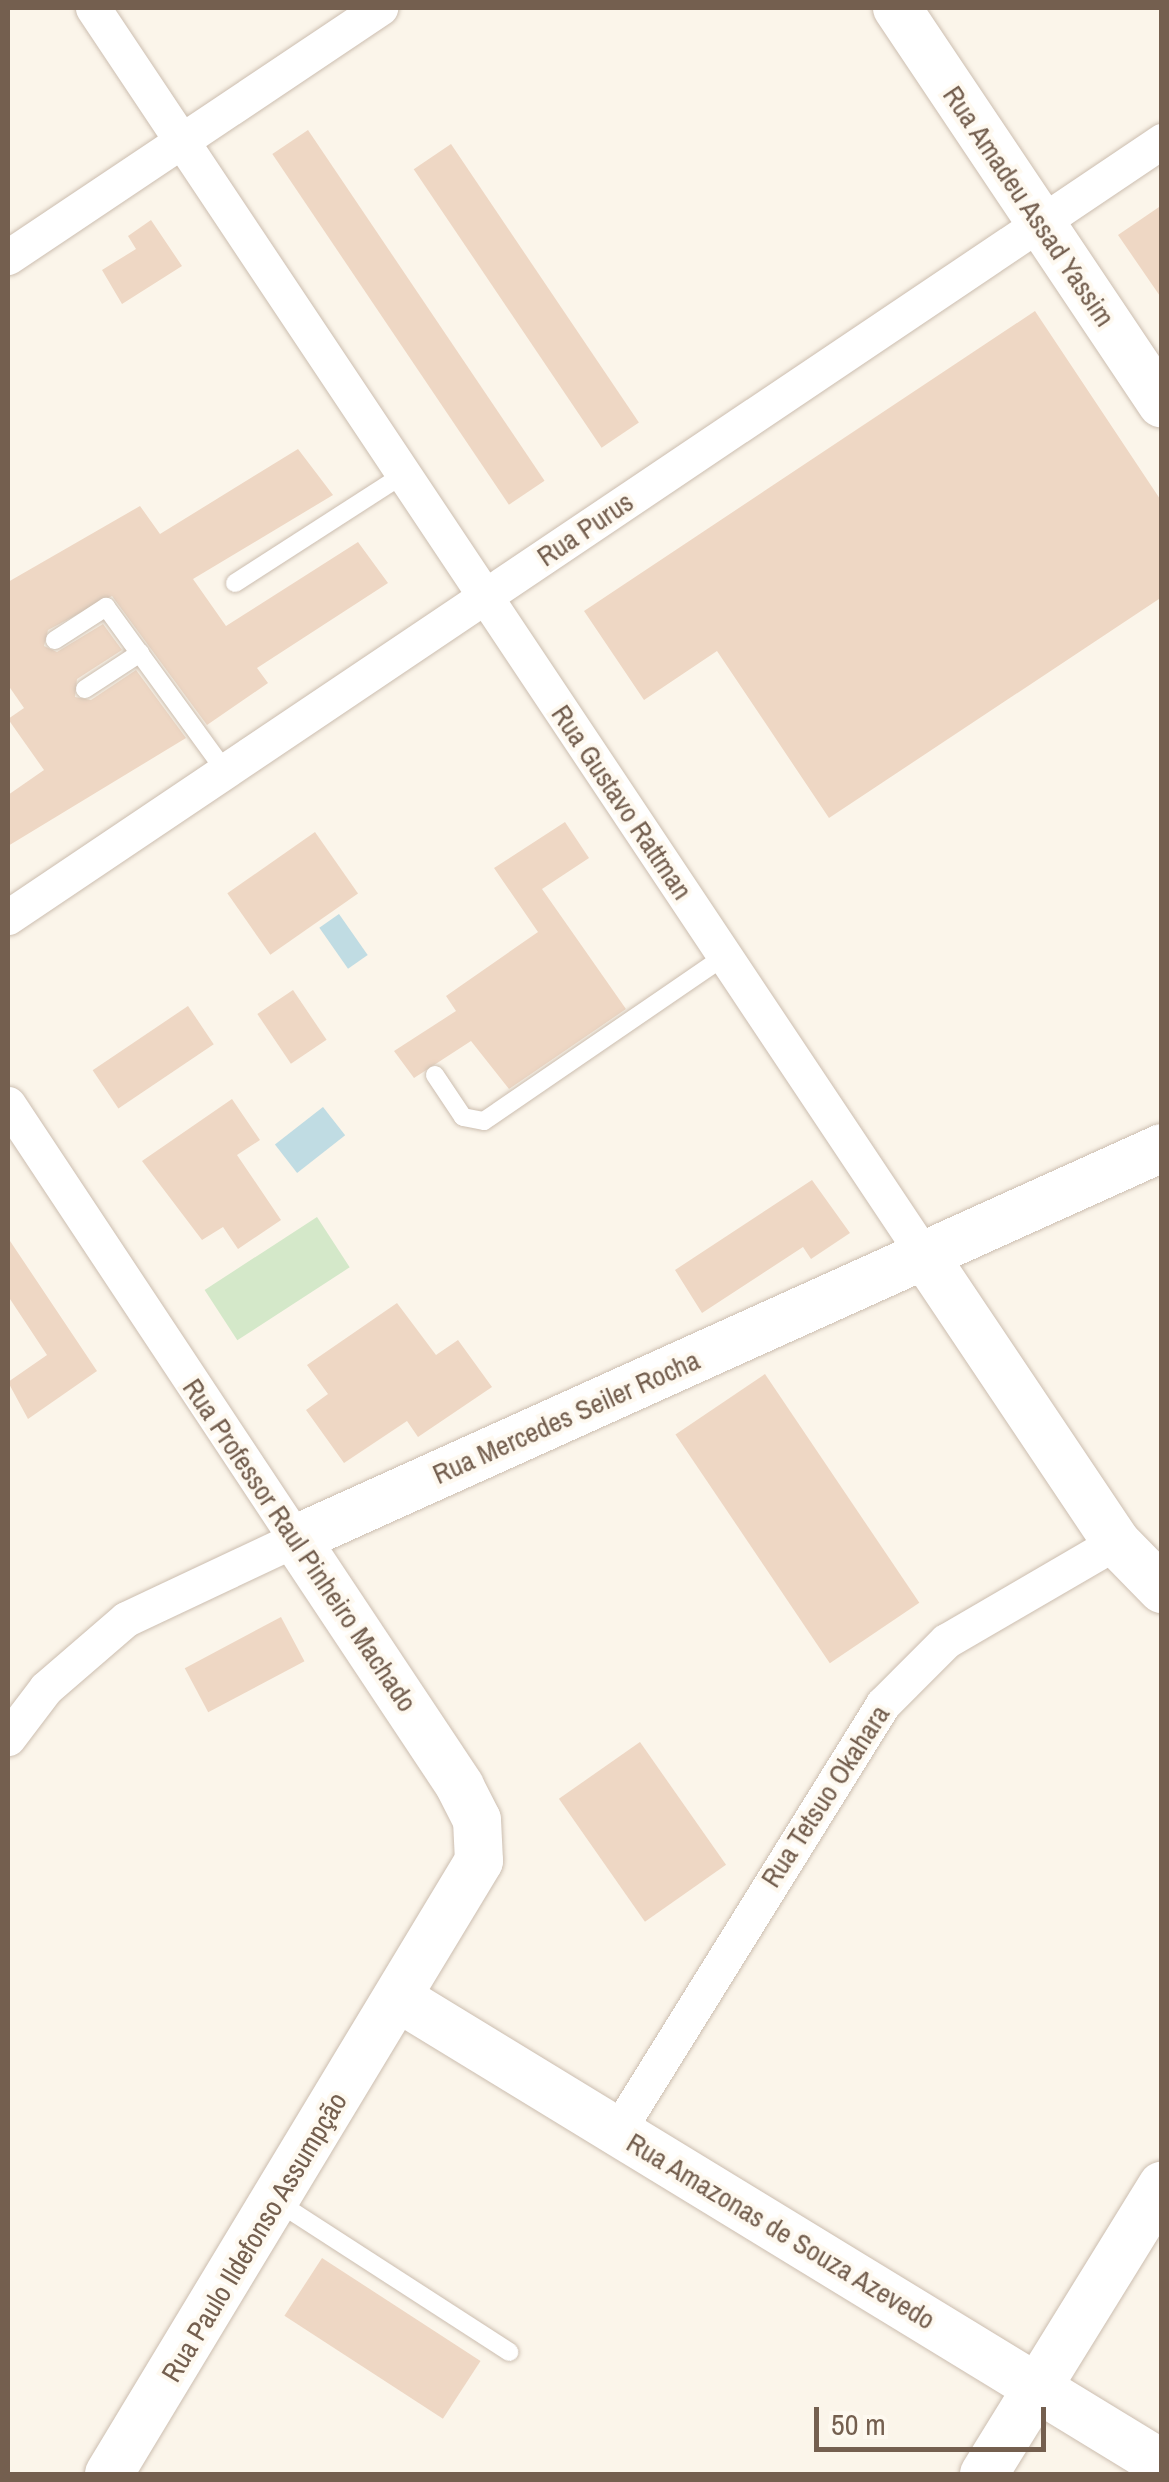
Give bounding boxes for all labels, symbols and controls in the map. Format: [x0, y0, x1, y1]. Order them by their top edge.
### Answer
street label: Rua Amadeu Assad Yassim [935, 78, 1123, 334]
street label: Rua Purus [531, 485, 639, 573]
street label: Rua Gustavo Rattman [545, 698, 699, 906]
street label: Rua Mercedes Seiler Rocha [427, 1343, 705, 1491]
street label: Rua Professor Raul Pinheiro Machado [176, 1372, 424, 1718]
street label: Rua Tetsuo Okahara [754, 1699, 896, 1893]
street label: Rua Paulo Ildefonso Assumpção [154, 2086, 354, 2388]
street label: Rua Amazonas de Souza Azevedo [620, 2125, 942, 2337]
scale bar [819, 2387, 1052, 2449]
text: 50 m [831, 2404, 886, 2444]

